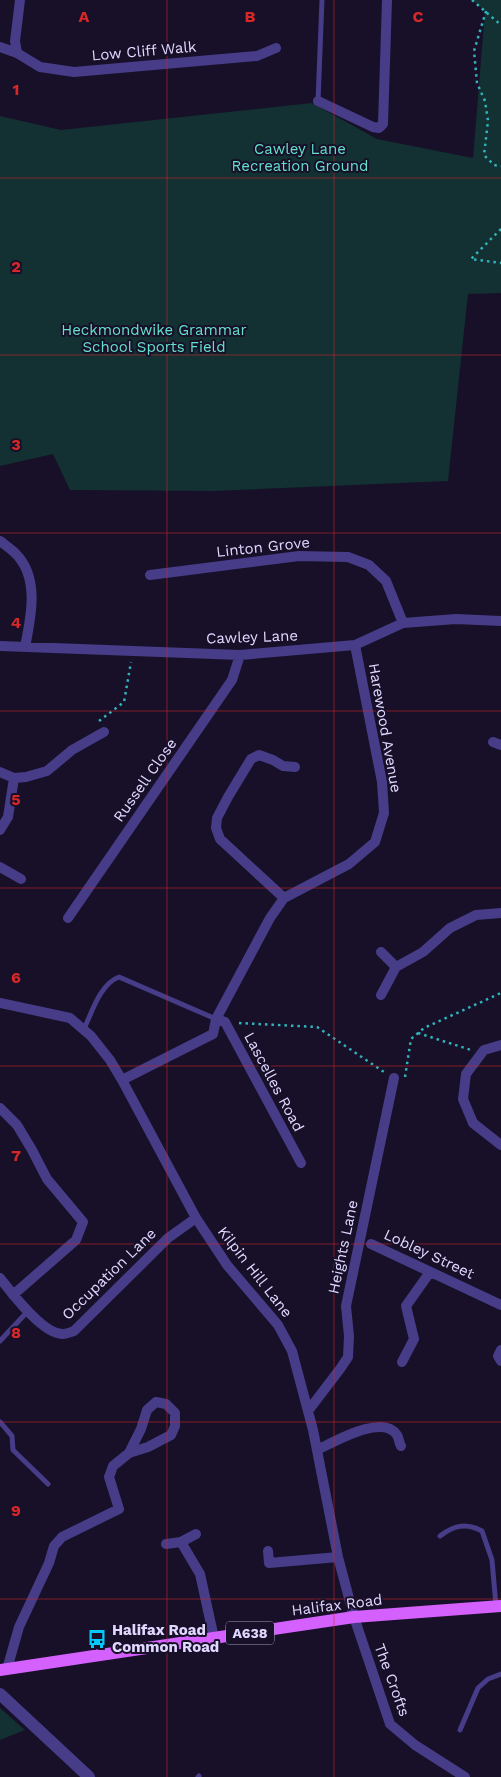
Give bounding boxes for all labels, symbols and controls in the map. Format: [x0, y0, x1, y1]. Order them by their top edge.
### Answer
text: A [79, 7, 90, 26]
text: B [245, 7, 256, 26]
text: C [413, 7, 424, 26]
street label: Low Cliff Walk [91, 37, 198, 65]
text: 1 [13, 80, 19, 99]
park label: Cawley Lane Recreation Ground [232, 140, 368, 175]
text: 2 [11, 257, 21, 276]
park label: Heckmondwike Grammar School Sports Field [61, 321, 247, 356]
text: 3 [11, 435, 21, 454]
street label: Linton Grove [215, 533, 311, 561]
text: 4 [11, 613, 21, 632]
street label: Cawley Lane [206, 626, 298, 648]
street label: Harewood Avenue [365, 662, 405, 794]
street label: Russell Close [110, 735, 180, 825]
text: 5 [11, 790, 21, 809]
text: 6 [11, 968, 21, 987]
street label: Lascelles Road [240, 1029, 308, 1135]
text: 7 [11, 1146, 21, 1165]
street label: Heights Lane [324, 1198, 362, 1296]
street label: Kilpin Hill Lane [214, 1223, 296, 1321]
street label: Occupation Lane [58, 1224, 160, 1324]
street label: Lobley Street [381, 1225, 478, 1283]
text: 8 [11, 1323, 21, 1342]
text: 9 [11, 1501, 21, 1520]
street label: Halifax Road [291, 1591, 383, 1619]
place label: Halifax Road Common Road [112, 1621, 219, 1656]
road number: A638 [226, 1622, 274, 1645]
bus stop icon: Halifax Road Common Road [86, 1628, 108, 1650]
street label: The Crofts [371, 1641, 414, 1719]

